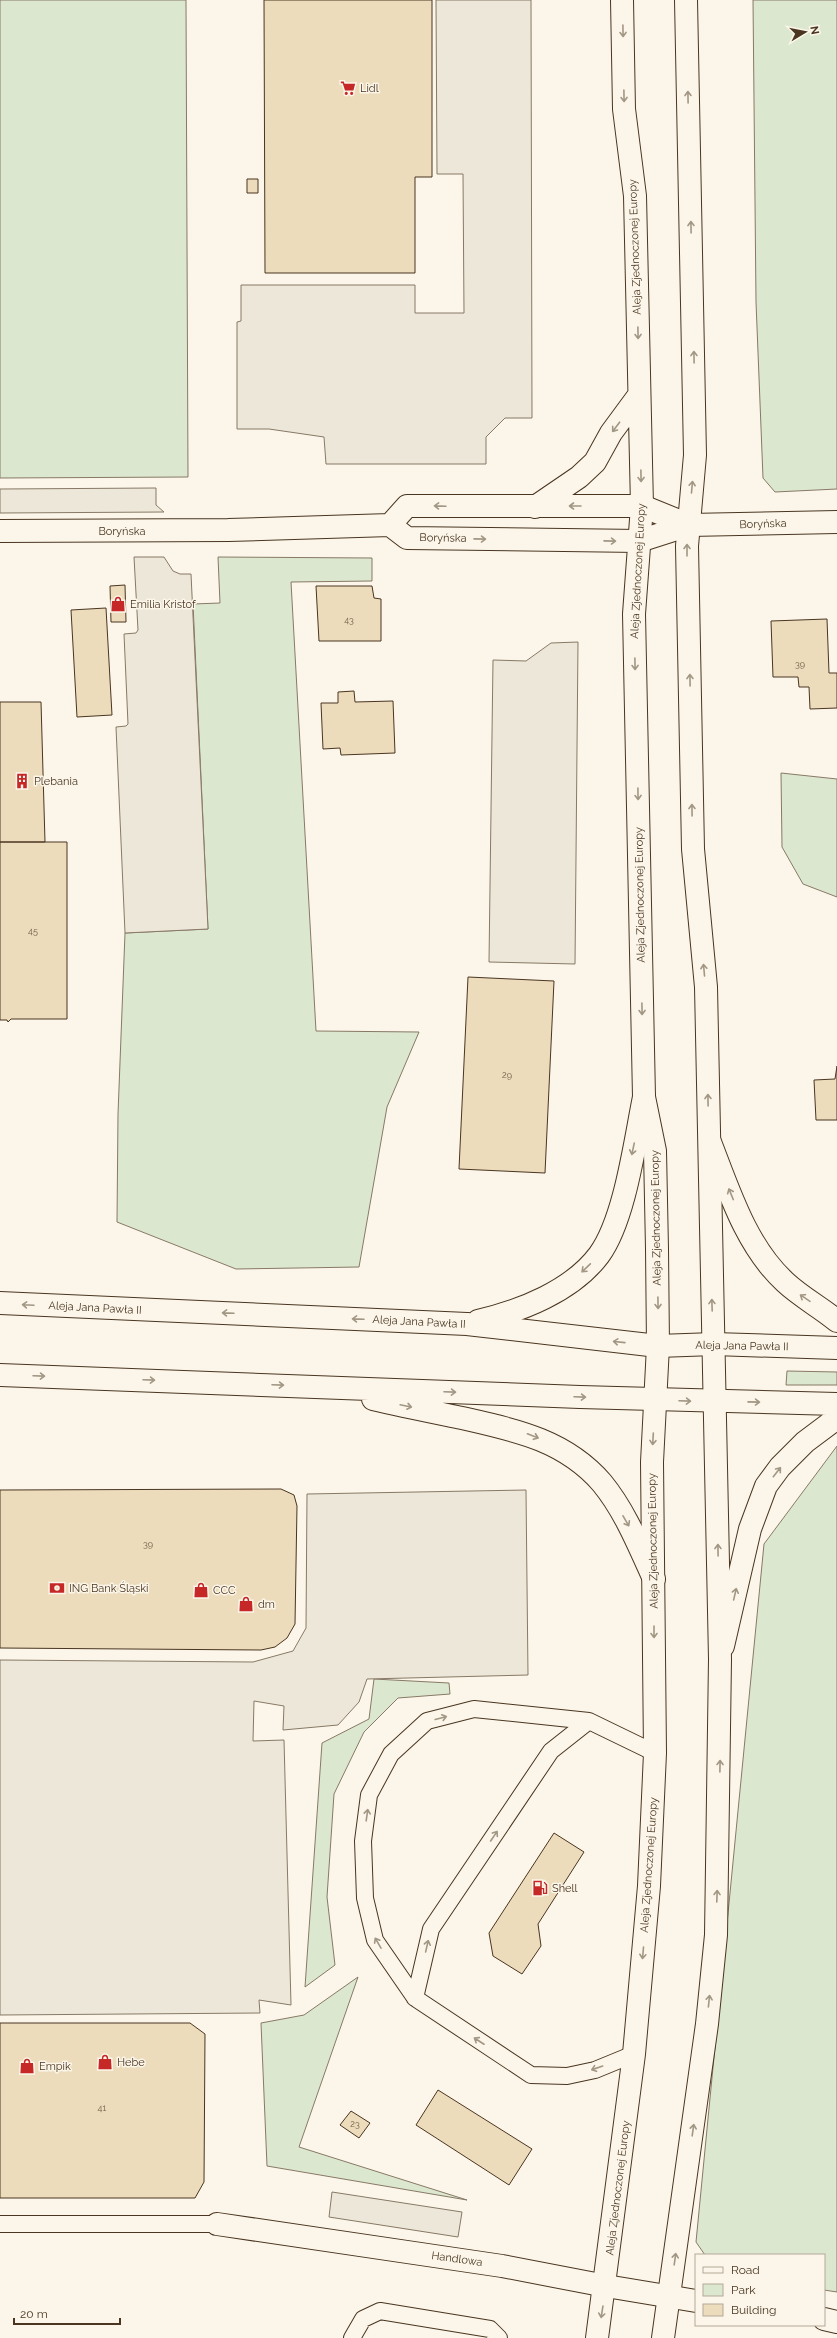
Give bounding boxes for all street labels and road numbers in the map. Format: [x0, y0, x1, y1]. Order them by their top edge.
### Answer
street label: Aleja Zjednoczonej Europy [626, 179, 644, 315]
street label: Aleja Zjednoczonej Europy [628, 503, 648, 639]
street label: Boryńska [739, 517, 787, 531]
street label: Boryńska [98, 525, 146, 538]
street label: Boryńska [419, 531, 467, 545]
street label: Aleja Zjednoczonej Europy [632, 827, 648, 963]
street label: Aleja Zjednoczonej Europy [648, 1150, 664, 1286]
street label: Aleja Jana Pawła II [48, 1299, 142, 1317]
street label: Aleja Jana Pawła II [372, 1313, 466, 1331]
street label: Aleja Jana Pawła II [695, 1339, 789, 1353]
street label: Aleja Zjednoczonej Europy [645, 1473, 661, 1609]
street label: Aleja Zjednoczonej Europy [638, 1797, 660, 1933]
street label: Aleja Zjednoczonej Europy [603, 2120, 633, 2256]
street label: Handlowa [431, 2249, 483, 2269]

